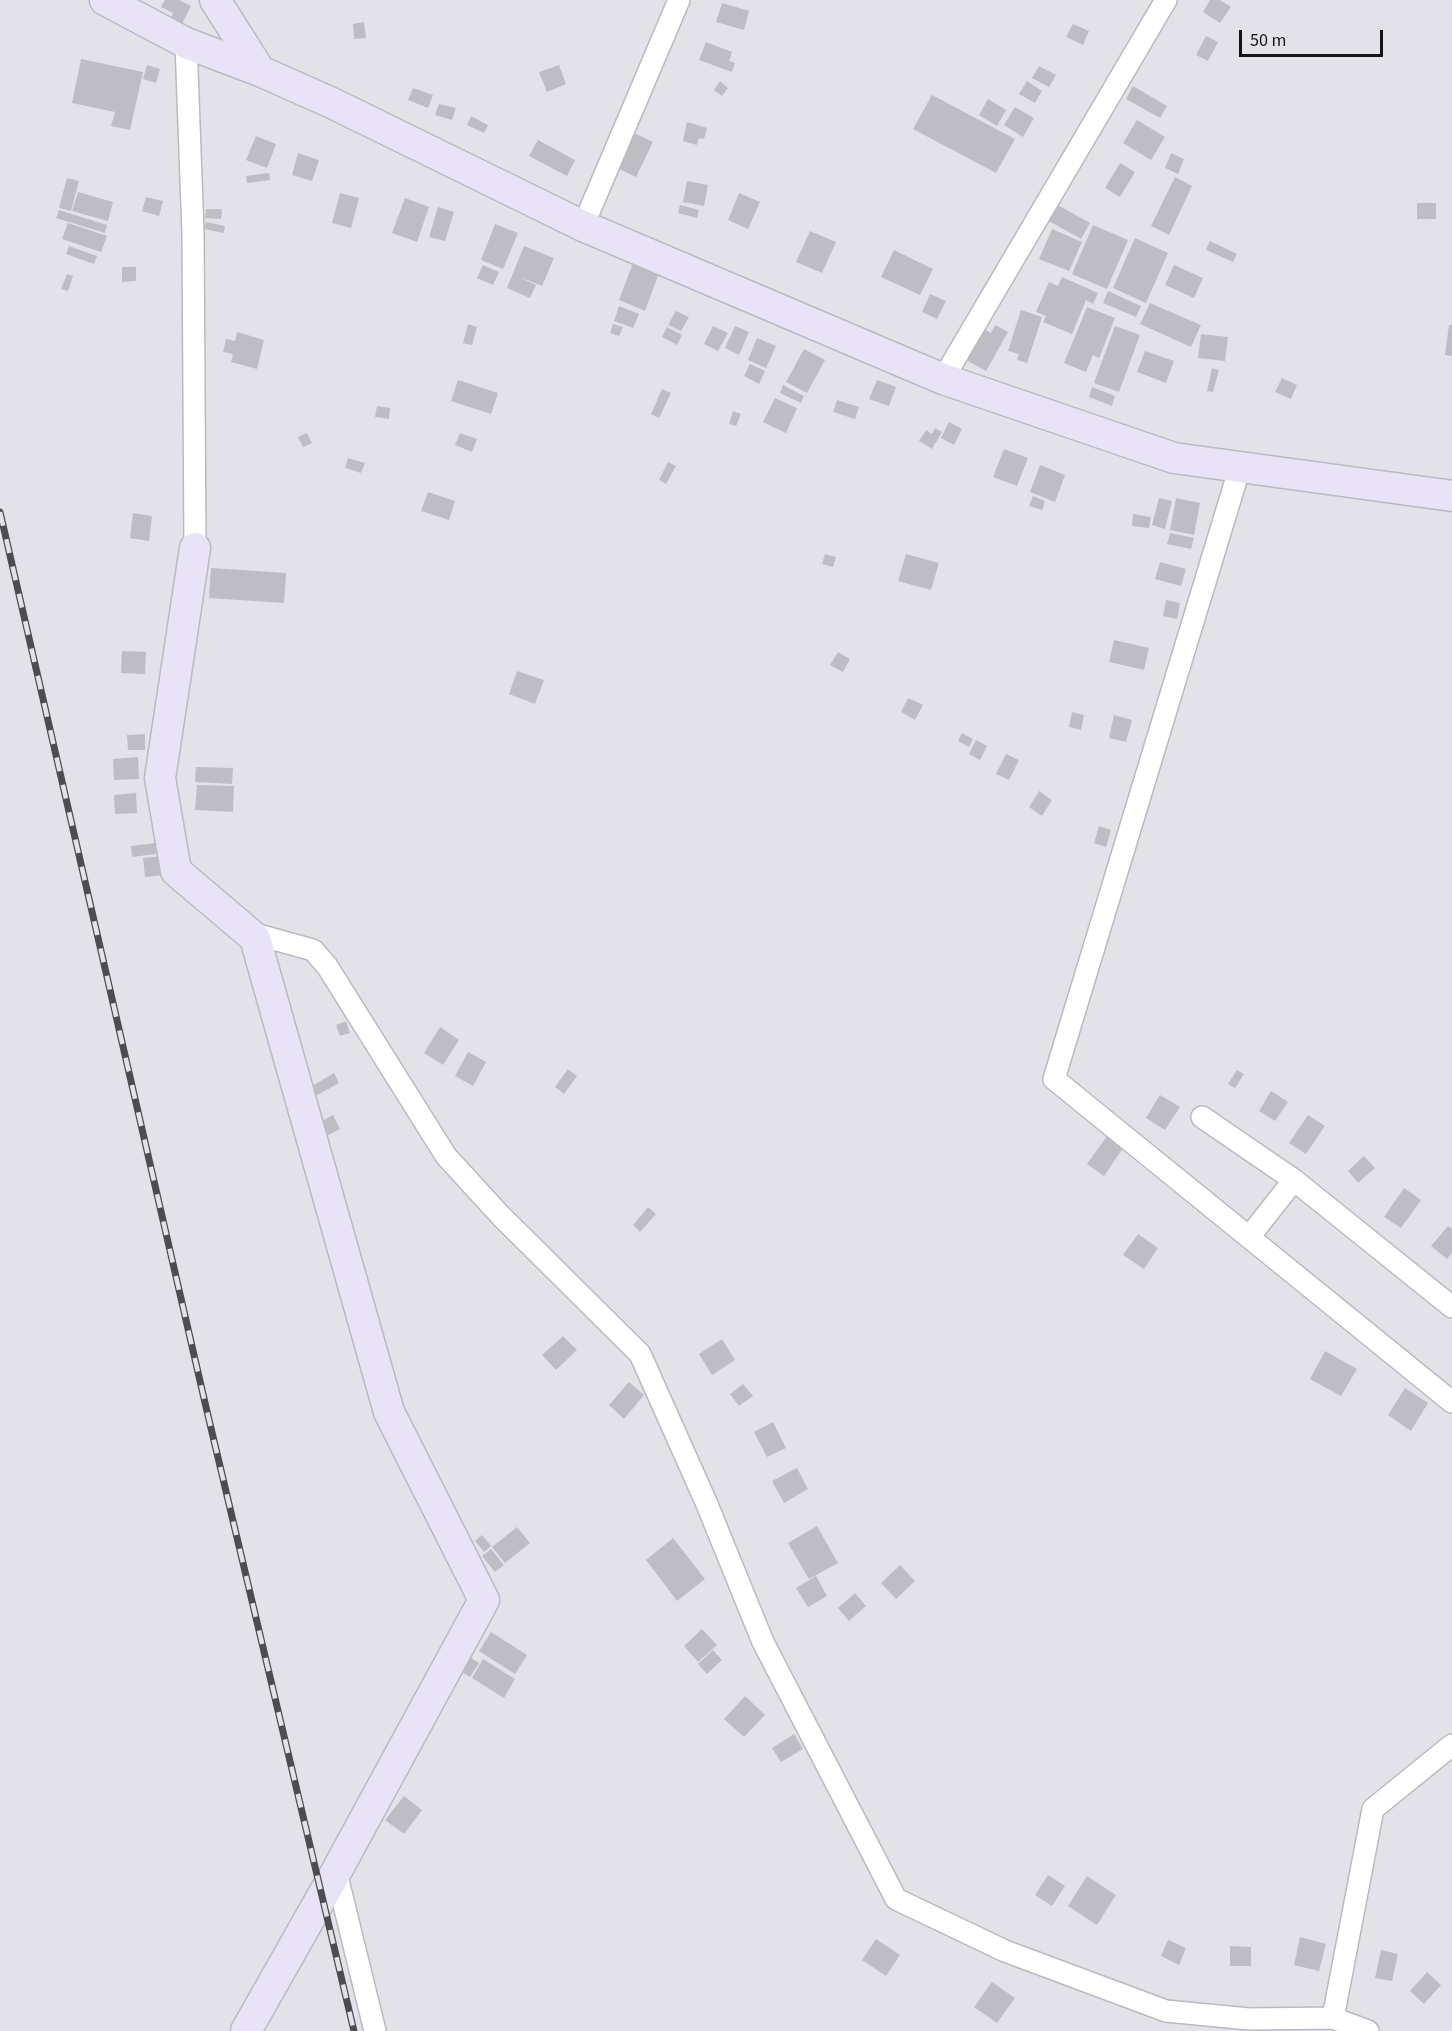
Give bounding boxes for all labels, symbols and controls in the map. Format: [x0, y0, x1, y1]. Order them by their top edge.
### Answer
scale bar [1242, 18, 1386, 56]
text: 50 m [1250, 28, 1286, 53]

